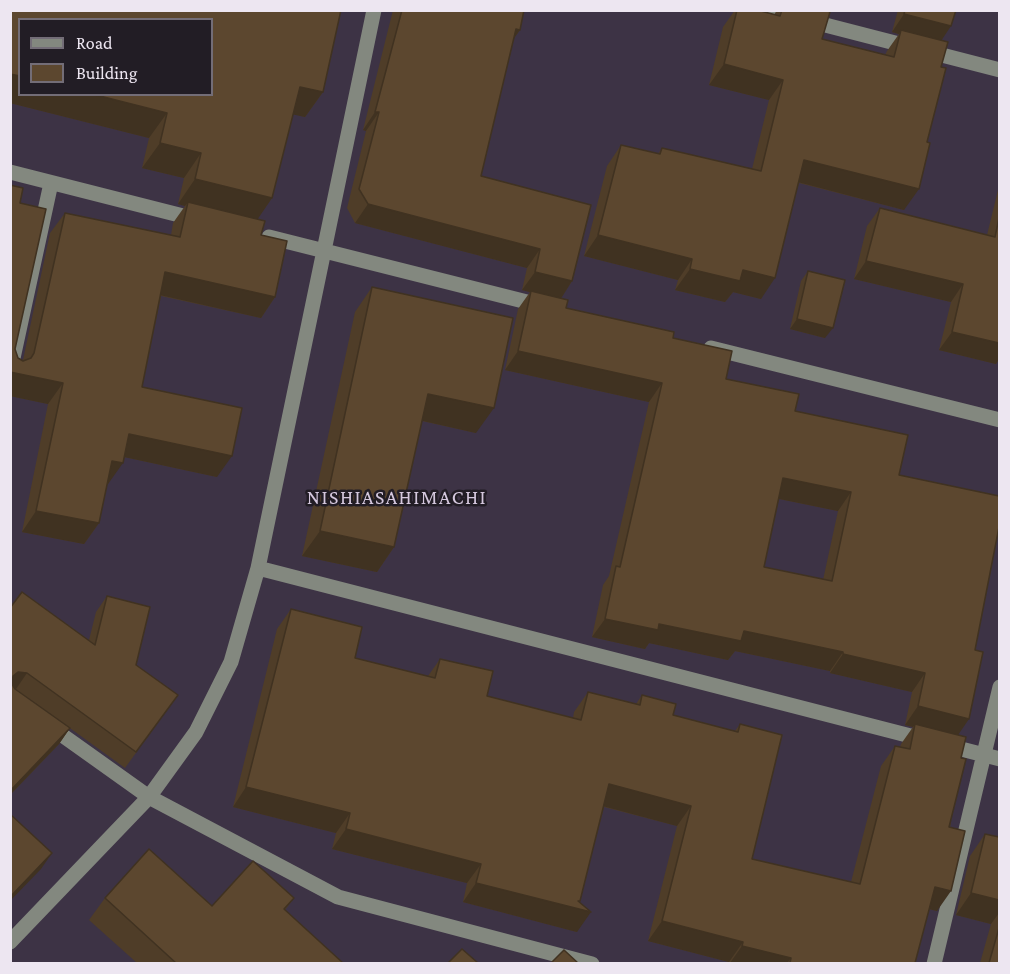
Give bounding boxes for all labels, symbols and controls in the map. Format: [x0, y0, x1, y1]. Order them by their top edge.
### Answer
legend [18, 18, 213, 96]
text: Road [76, 33, 113, 53]
text: Building [76, 63, 137, 83]
district label: NISHIASAHIMACHI [307, 486, 487, 510]

